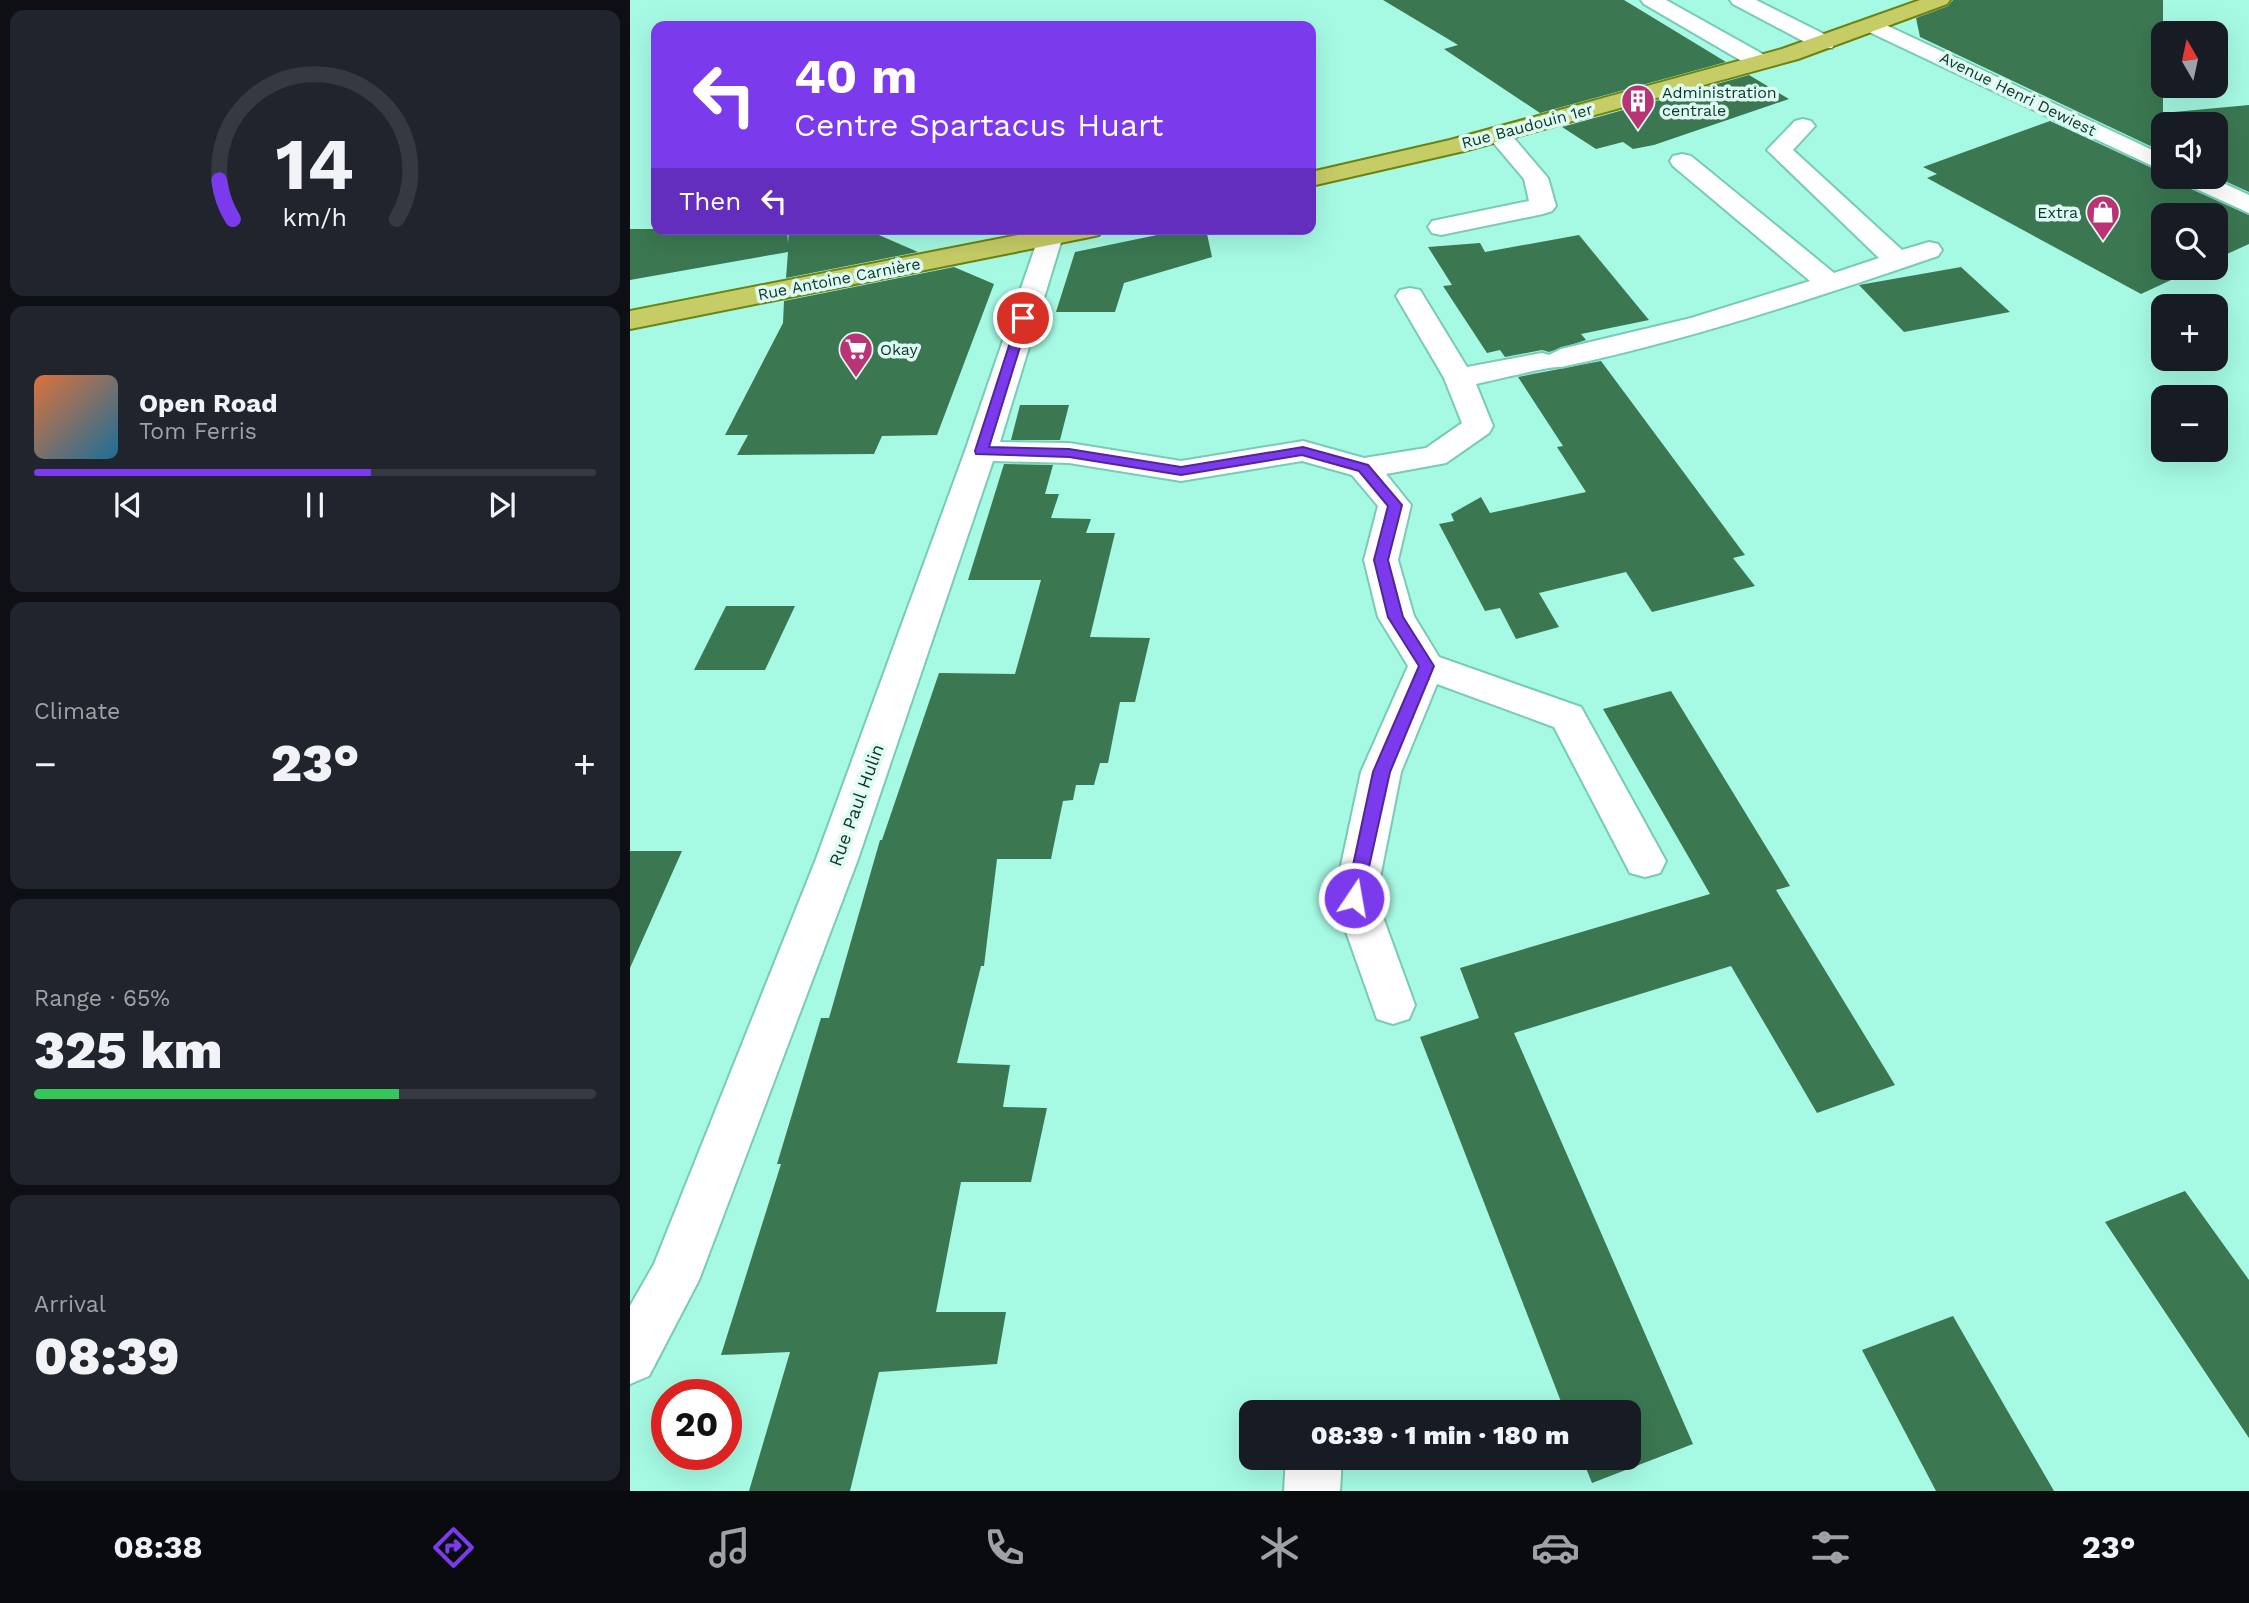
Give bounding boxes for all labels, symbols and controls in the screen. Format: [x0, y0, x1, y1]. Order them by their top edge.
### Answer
north arrow [2151, 21, 2228, 98]
map controls [2151, 21, 2228, 462]
text: 40 m [794, 47, 917, 105]
street label: Avenue Henri Dewiest [1937, 48, 2100, 140]
icon: left [679, 49, 770, 140]
building icon: Administration centrale [1619, 82, 1657, 131]
place label: Administration centrale [1662, 83, 1777, 120]
street label: Rue Baudouin 1er [1459, 99, 1595, 153]
text: Centre Spartacus Huart [794, 106, 1164, 144]
button: sound [2151, 112, 2228, 189]
text: 14 [276, 121, 354, 207]
icon: left [755, 182, 793, 220]
text: Then [679, 186, 741, 216]
shop icon: Extra [2084, 193, 2122, 242]
text: km/h [283, 203, 347, 232]
place label: Extra [2037, 203, 2078, 222]
button: search [2151, 203, 2228, 280]
street label: Rue Antoine Carnière [756, 254, 922, 304]
pin [993, 288, 1053, 348]
button: + [2151, 294, 2228, 371]
icon: arrive [1004, 299, 1042, 337]
supermarket icon: Okay [837, 330, 875, 379]
place label: Okay [880, 340, 918, 359]
button: − [2151, 385, 2228, 462]
text: Open Road [139, 388, 277, 418]
text: Tom Ferris [139, 418, 257, 445]
icon: previous [109, 486, 147, 524]
icon: pause [296, 486, 334, 524]
icon: next [483, 486, 521, 524]
text: Climate [34, 698, 120, 725]
text: 23° [271, 733, 359, 794]
street label: Rue Paul Hulin [824, 741, 888, 869]
text: − [34, 742, 57, 786]
text: + [573, 742, 596, 786]
position arrow [1317, 861, 1391, 935]
text: Range · 65% [34, 985, 170, 1012]
text: 325 km [34, 1020, 223, 1081]
text: Arrival [34, 1291, 106, 1318]
text: 08:39 [34, 1326, 180, 1387]
speed limit sign: 20 [651, 1379, 742, 1470]
text: 08:39 · 1 min · 180 m [1311, 1420, 1569, 1450]
icon: directions [429, 1523, 478, 1572]
icon: music [705, 1523, 754, 1572]
icon: phone [980, 1523, 1029, 1572]
icon: climate [1255, 1523, 1304, 1572]
icon: car [1531, 1523, 1580, 1572]
icon: filters [1806, 1523, 1855, 1572]
text: 08:38 [113, 1528, 203, 1566]
text: 23° [2082, 1528, 2136, 1566]

